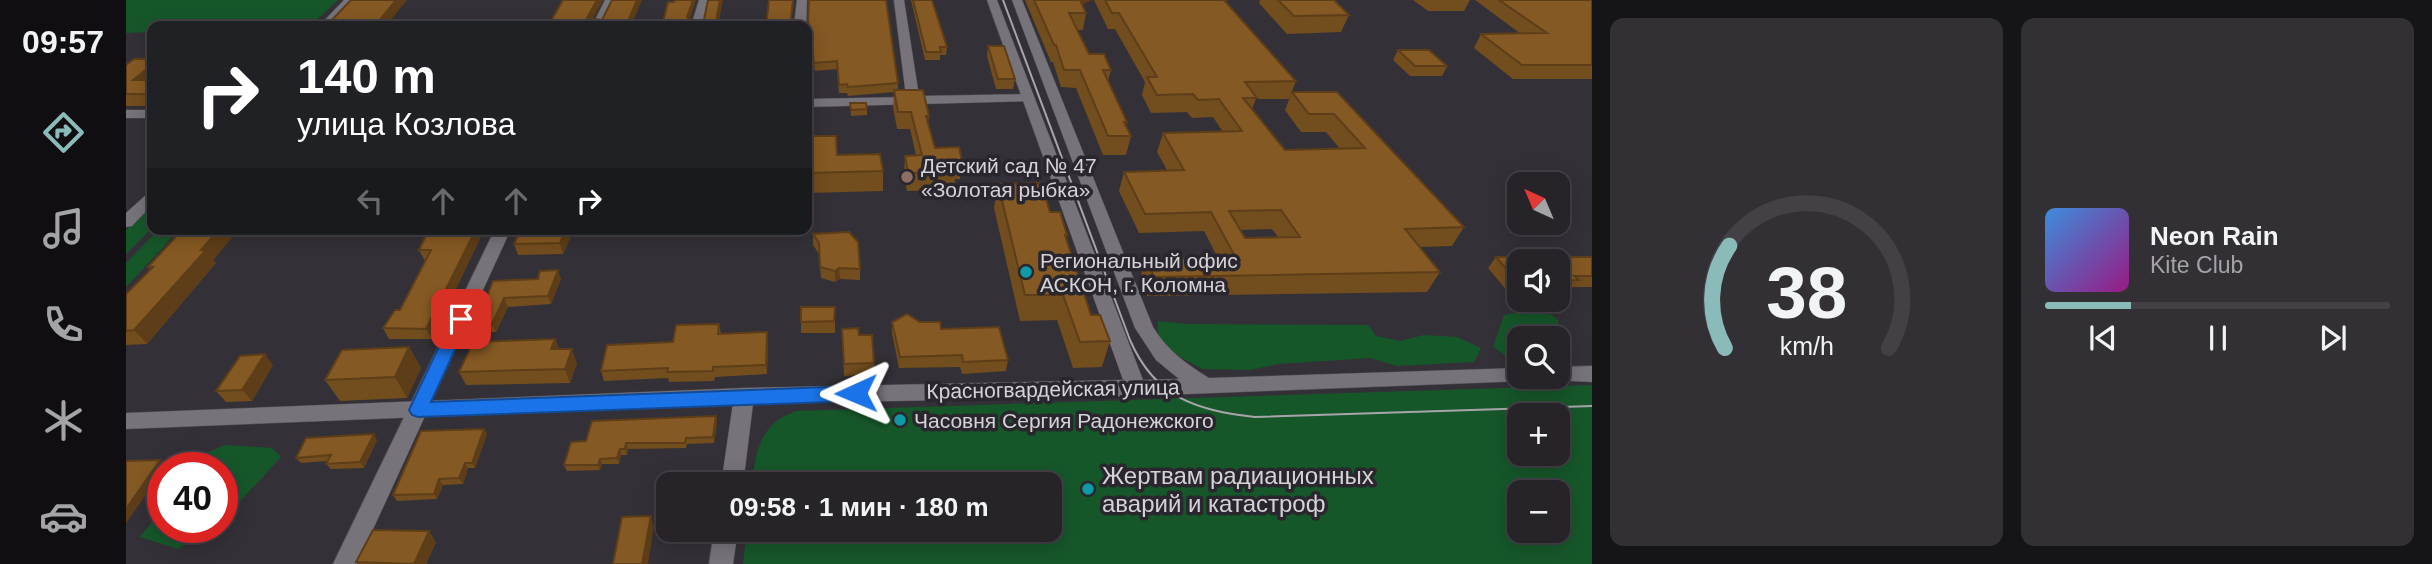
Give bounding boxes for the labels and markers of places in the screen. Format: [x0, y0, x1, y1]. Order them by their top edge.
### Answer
place label: Детский сад № 47 «Золотая рыбка» [921, 154, 1097, 201]
marker: Детский сад № 47 «Золотая рыбка» [899, 169, 915, 185]
place label: Региональный офис АСКОН, г. Коломна [1040, 249, 1238, 296]
marker: Региональный офис АСКОН, г. Коломна [1018, 264, 1034, 280]
pin [431, 289, 491, 349]
place label: Часовня Сергия Радонежского [914, 409, 1214, 432]
marker: Часовня Сергия Радонежского [892, 412, 908, 428]
place label: Жертвам радиационных аварий и катастроф [1102, 462, 1374, 517]
marker: Жертвам радиационных аварий и катастроф [1080, 481, 1096, 497]

